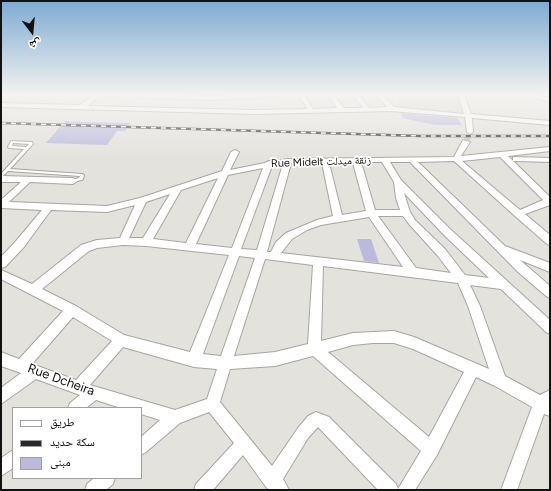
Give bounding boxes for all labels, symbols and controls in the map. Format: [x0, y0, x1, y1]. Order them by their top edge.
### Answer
north arrow [12, 12, 52, 52]
text: ش [28, 36, 43, 52]
street label: Rue Midelt زنقة ميدلت [271, 154, 371, 170]
street label: Rue Dcheira [25, 361, 97, 399]
legend [12, 407, 142, 479]
text: طريق [50, 415, 75, 429]
text: سكة حديد [50, 435, 95, 449]
text: مبنى [50, 455, 71, 469]

